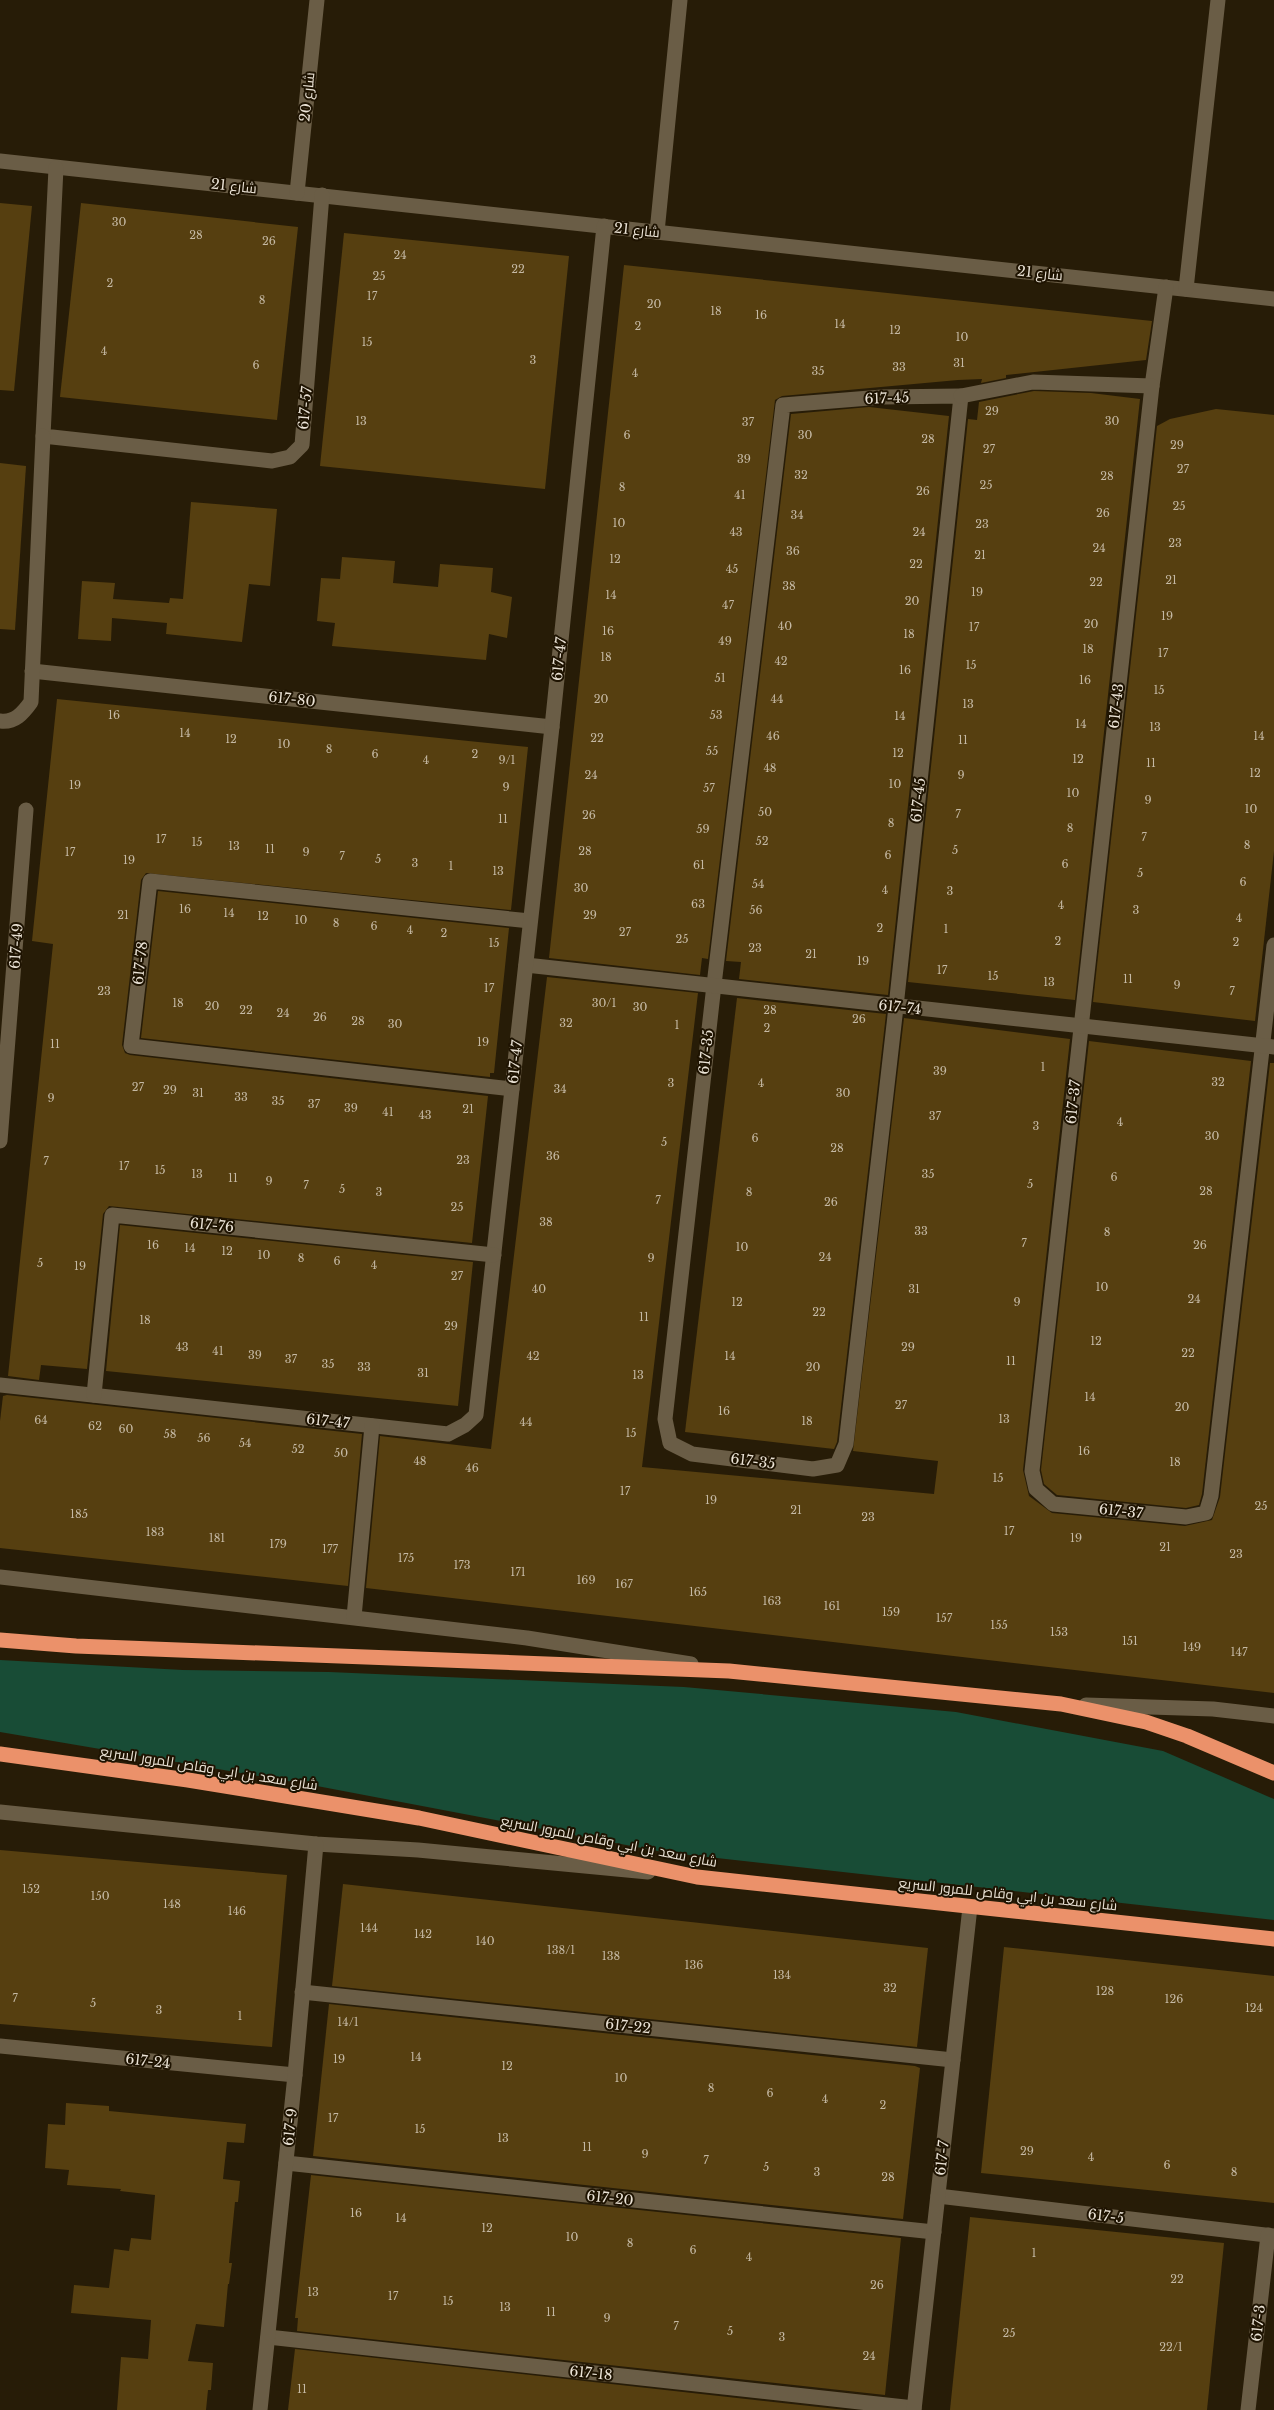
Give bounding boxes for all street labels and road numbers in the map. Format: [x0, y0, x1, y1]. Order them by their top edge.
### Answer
street label: شارع 20 [295, 71, 319, 123]
street label: شارع 21 [210, 175, 258, 197]
street label: شارع 21 [613, 219, 661, 241]
street label: شارع 21 [1016, 262, 1064, 284]
street label: 617-57 [294, 385, 316, 430]
street label: 617-45 [864, 388, 910, 408]
street label: 617-47 [548, 635, 570, 682]
street label: 617-43 [1105, 683, 1127, 729]
street label: 617-80 [268, 688, 316, 710]
street label: 617-45 [907, 777, 929, 823]
street label: 617-49 [5, 923, 27, 969]
street label: 617-78 [129, 940, 151, 986]
street label: 617-74 [878, 996, 922, 1018]
street label: 617-35 [695, 1029, 717, 1075]
street label: 617-47 [504, 1038, 526, 1085]
street label: 617-37 [1062, 1078, 1084, 1125]
street label: 617-76 [189, 1214, 235, 1236]
street label: 617-47 [305, 1410, 352, 1432]
street label: 617-35 [730, 1449, 777, 1473]
street label: 617-37 [1098, 1500, 1145, 1522]
street label: شارع سعد بن ابي وقاص للمرور السريع [98, 1742, 319, 1797]
street label: شارع سعد بن ابي وقاص للمرور السريع [499, 1811, 719, 1874]
street label: شارع سعد بن ابي وقاص للمرور السريع [897, 1874, 1118, 1917]
street label: 617-22 [604, 2015, 652, 2037]
street label: 617-24 [125, 2050, 171, 2072]
street label: 617-9 [279, 2107, 301, 2147]
street label: 617-7 [931, 2139, 953, 2177]
street label: 617-20 [586, 2187, 634, 2209]
street label: 617-5 [1087, 2205, 1125, 2227]
street label: 617-3 [1247, 2304, 1269, 2342]
street label: 617-18 [569, 2362, 613, 2384]

